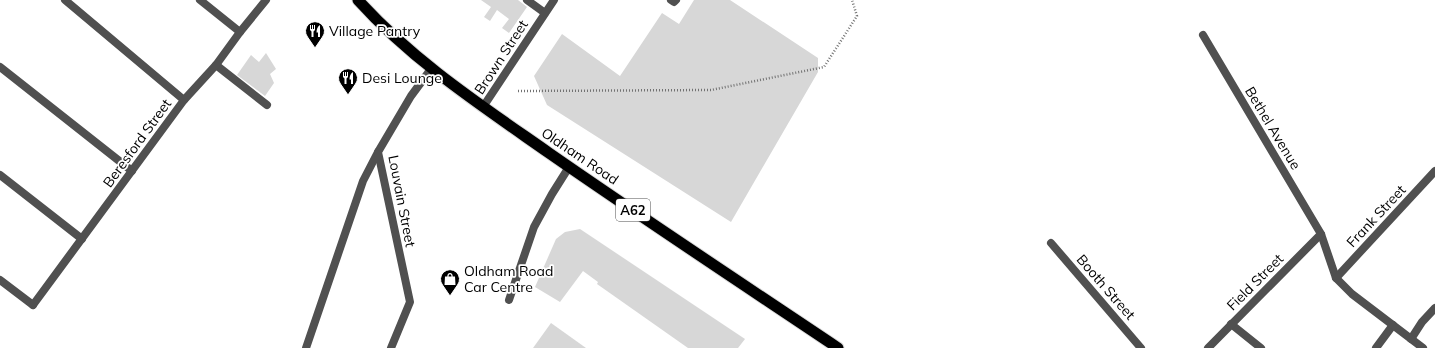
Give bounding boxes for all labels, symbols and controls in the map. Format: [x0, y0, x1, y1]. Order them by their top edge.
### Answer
street label: Brown Street [470, 16, 532, 98]
restaurant icon: Village Pantry [304, 20, 326, 48]
place label: Village Pantry [329, 22, 421, 40]
restaurant icon: Desi Lounge [337, 67, 359, 95]
place label: Desi Lounge [362, 69, 442, 87]
street label: Bethel Avenue [1241, 83, 1305, 173]
street label: Beresford Street [99, 95, 175, 191]
street label: Oldham Road [538, 124, 622, 188]
street label: Louvain Street [384, 154, 420, 249]
street label: Frank Street [1343, 181, 1410, 251]
road number: A62 [616, 199, 650, 221]
street label: Field Street [1223, 250, 1287, 314]
street label: Booth Street [1073, 251, 1139, 324]
place label: Oldham Road Car Centre [464, 262, 553, 296]
shop icon: Oldham Road Car Centre [439, 268, 461, 296]

